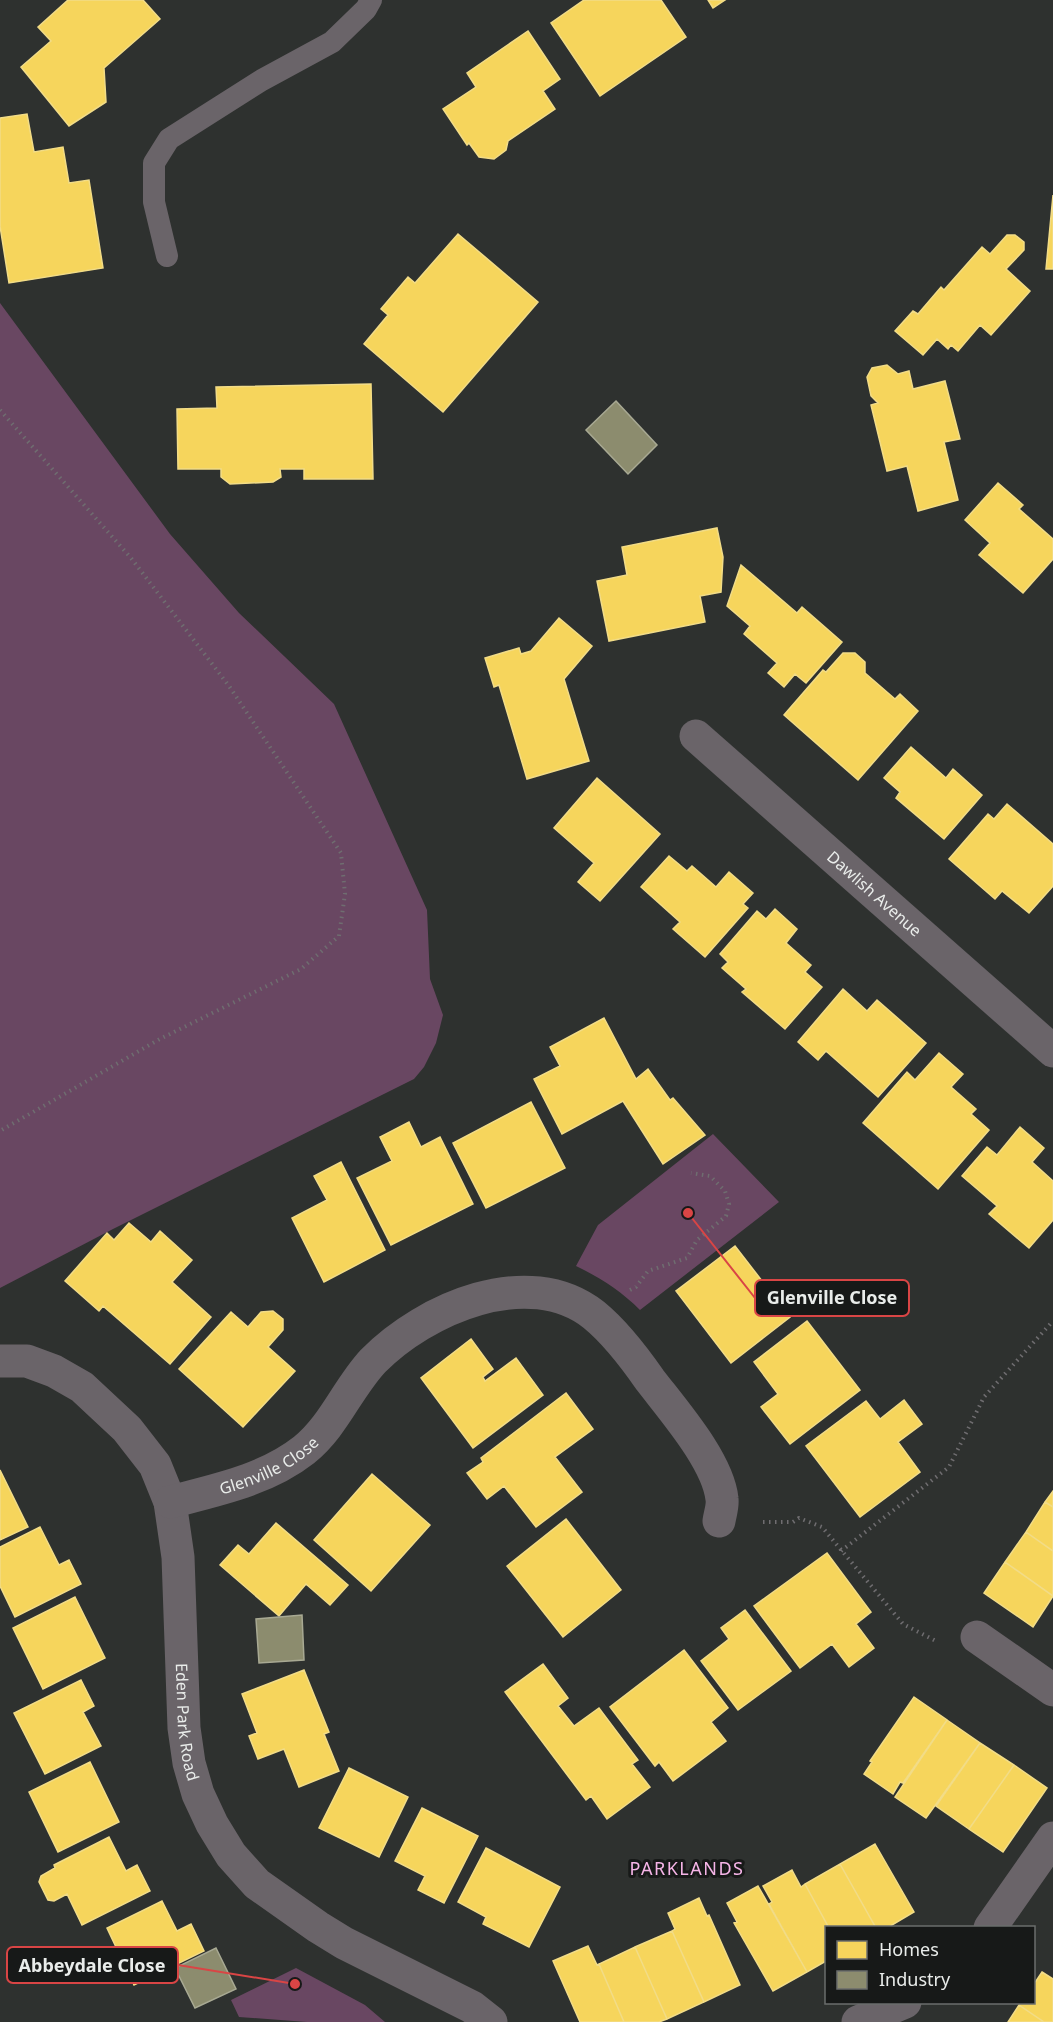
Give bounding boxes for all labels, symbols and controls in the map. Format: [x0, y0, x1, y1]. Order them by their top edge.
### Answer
street label: Dawlish Avenue [822, 846, 927, 941]
callout: Glenville Close [755, 1280, 909, 1316]
text: Glenville Close [767, 1285, 897, 1309]
street label: Glenville Close [217, 1432, 323, 1500]
street label: Eden Park Road [171, 1663, 205, 1783]
district label: PARKLANDS [630, 1856, 744, 1880]
legend [825, 1926, 1035, 2004]
text: Homes [879, 1937, 939, 1961]
callout: Abbeydale Close [7, 1947, 178, 1983]
text: Abbeydale Close [19, 1953, 165, 1977]
text: Industry [879, 1967, 951, 1991]

